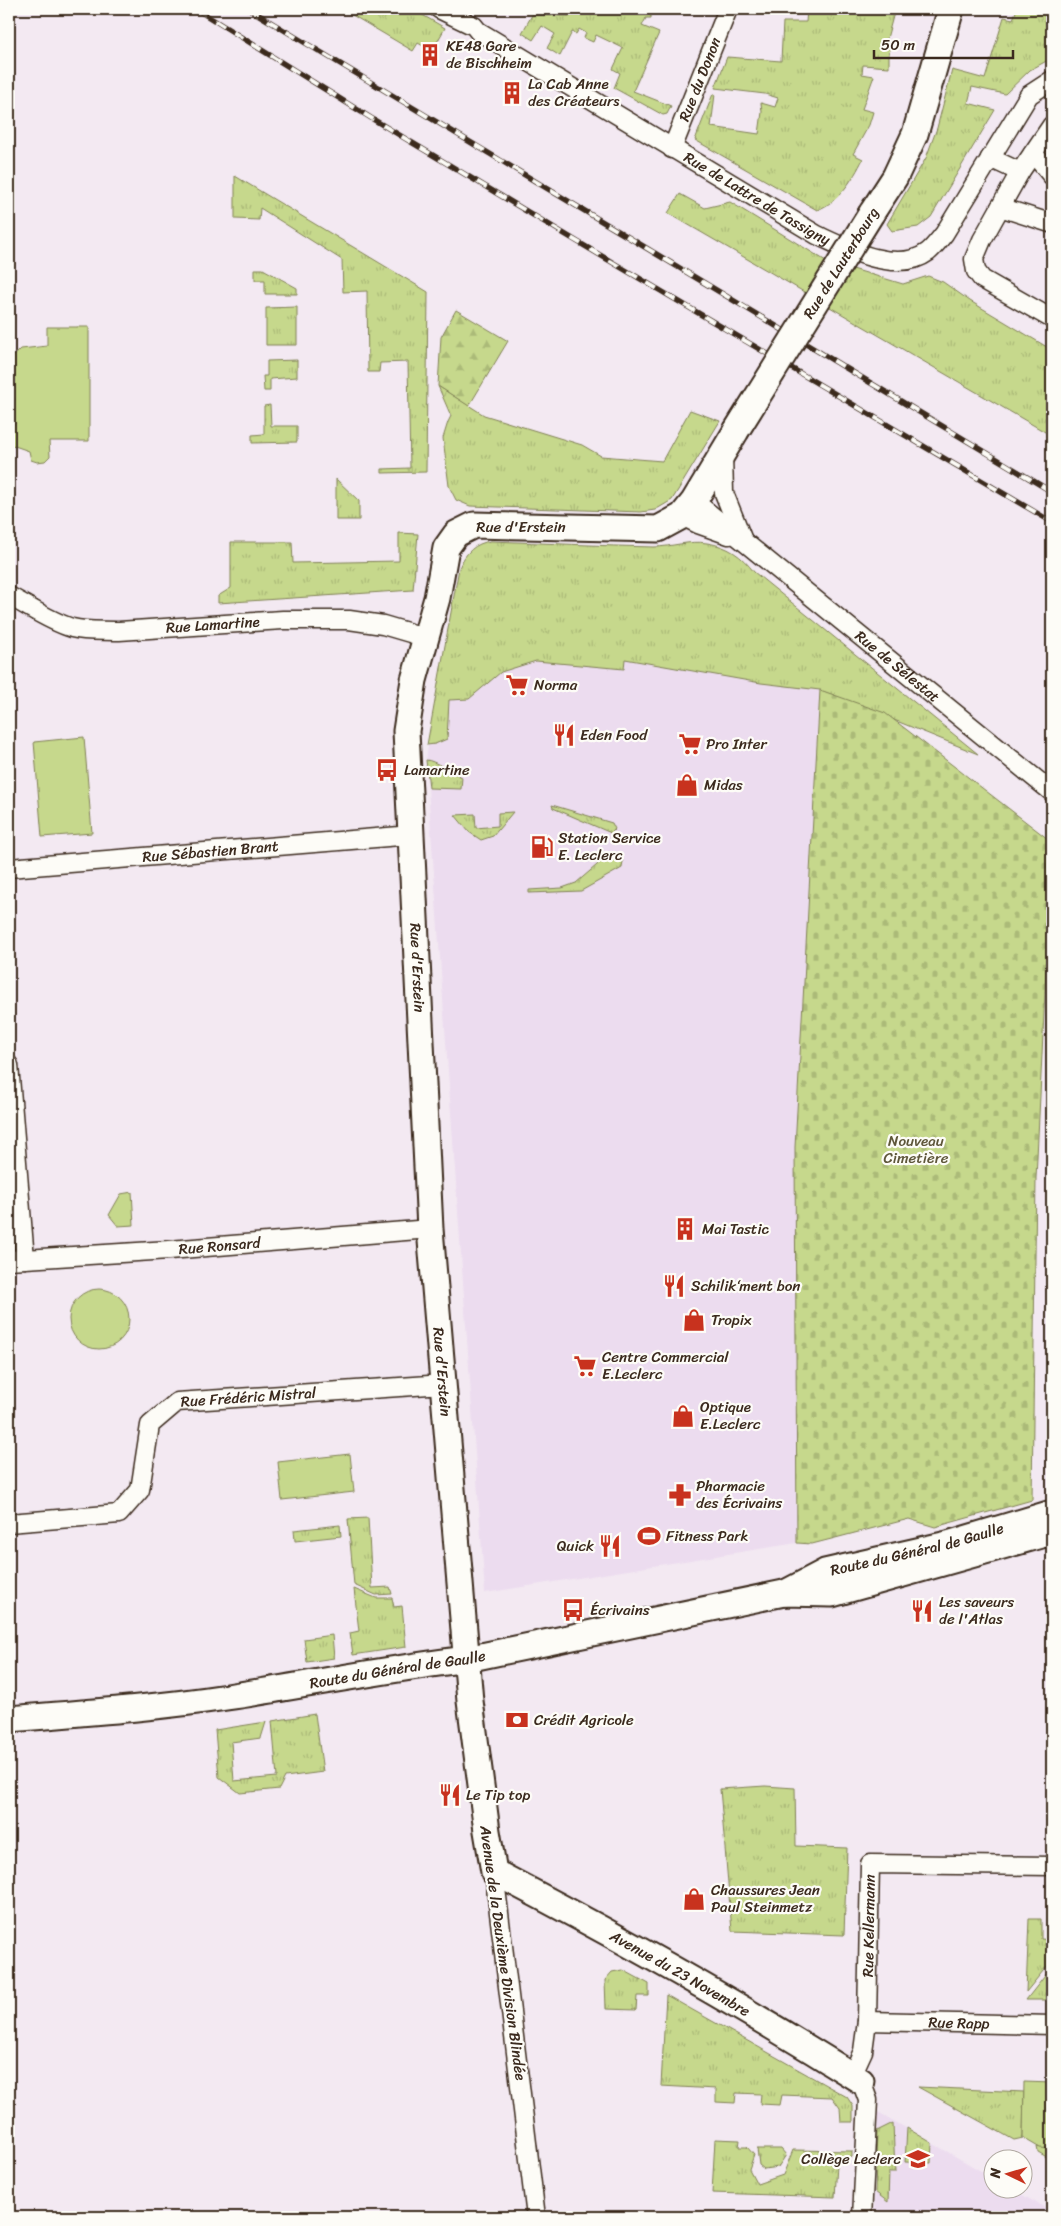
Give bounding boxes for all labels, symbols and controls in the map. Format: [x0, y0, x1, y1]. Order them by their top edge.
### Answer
scale bar [874, 28, 1012, 60]
text: 50 m [881, 32, 916, 58]
place label: KE48 Gare de Bischheim [446, 33, 532, 76]
street label: Rue du Donon [671, 33, 728, 126]
building icon: KE48 Gare de Bischheim [417, 42, 443, 68]
place label: La Cab Anne des Créateurs [528, 71, 620, 114]
building icon: La Cab Anne des Créateurs [499, 80, 525, 106]
street label: Rue de Lattre de Tassigny [679, 145, 835, 253]
street label: Rue de Lauterbourg [796, 202, 886, 324]
street label: Rue d'Erstein [476, 514, 566, 540]
street label: Rue Lamartine [165, 609, 261, 641]
street label: Rue de Sélestat [849, 623, 946, 709]
supermarket icon: Norma [504, 672, 530, 698]
place label: Norma [534, 672, 578, 698]
restaurant icon: Eden Food [551, 722, 577, 748]
place label: Eden Food [580, 722, 648, 748]
supermarket icon: Pro Inter [677, 731, 703, 757]
place label: Pro Inter [706, 731, 768, 757]
bus stop icon: Lamartine [374, 757, 400, 783]
place label: Lamartine [404, 757, 470, 783]
shop icon: Midas [674, 772, 700, 798]
place label: Midas [704, 772, 743, 798]
place label: Station Service E. Leclerc [558, 825, 661, 868]
street label: Rue Sébastien Brant [141, 833, 280, 870]
fuel station icon: Station Service E. Leclerc [529, 834, 555, 860]
street label: Rue d'Erstein [402, 922, 433, 1013]
park label: Nouveau Cimetière [884, 1128, 949, 1171]
building icon: Mai Tastic [672, 1216, 698, 1242]
place label: Mai Tastic [702, 1216, 770, 1242]
street label: Rue Ronsard [178, 1230, 262, 1262]
restaurant icon: Schilik‘ment bon [661, 1273, 687, 1299]
place label: Schilik‘ment bon [691, 1273, 800, 1299]
shop icon: Tropix [681, 1307, 707, 1333]
place label: Tropix [711, 1307, 752, 1333]
street label: Rue d'Erstein [425, 1326, 459, 1417]
place label: Centre Commercial E.Leclerc [602, 1344, 729, 1387]
supermarket icon: Centre Commercial E.Leclerc [572, 1353, 598, 1379]
street label: Rue Frédéric Mistral [180, 1380, 318, 1415]
place label: Optique E.Leclerc [700, 1394, 761, 1437]
shop icon: Optique E.Leclerc [670, 1403, 696, 1429]
place label: Pharmacie des Écrivains [696, 1473, 782, 1516]
pharmacy icon: Pharmacie des Écrivains [667, 1482, 693, 1508]
street label: Route du Général de Gaulle [828, 1515, 1007, 1583]
sports icon: Fitness Park [636, 1523, 662, 1549]
place label: Fitness Park [666, 1523, 748, 1549]
place label: Quick [557, 1533, 594, 1559]
restaurant icon: Quick [597, 1533, 623, 1559]
place label: Les saveurs de l'Atlas [939, 1589, 1014, 1632]
bus stop icon: Écrivains [560, 1597, 586, 1623]
place label: Écrivains [590, 1597, 650, 1623]
restaurant icon: Les saveurs de l'Atlas [909, 1598, 935, 1624]
street label: Route du Général de Gaulle [308, 1642, 488, 1696]
bank icon: Crédit Agricole [504, 1707, 530, 1733]
place label: Crédit Agricole [534, 1707, 634, 1733]
restaurant icon: Le Tip top [437, 1782, 463, 1808]
place label: Le Tip top [466, 1782, 530, 1808]
street label: Avenue de la Deuxième Division Blindée [472, 1823, 534, 2082]
street label: Rue Kellermann [855, 1874, 883, 1977]
place label: Chaussures Jean Paul Steinmetz [711, 1877, 820, 1920]
shop icon: Chaussures Jean Paul Steinmetz [681, 1886, 707, 1912]
street label: Avenue du 23 Novembre [604, 1923, 756, 2024]
street label: Rue Rapp [928, 2009, 990, 2037]
place label: Collège Leclerc [801, 2146, 902, 2172]
school or university icon: Collège Leclerc [905, 2146, 931, 2172]
north arrow [984, 2148, 1034, 2198]
text: N [983, 2167, 1008, 2180]

